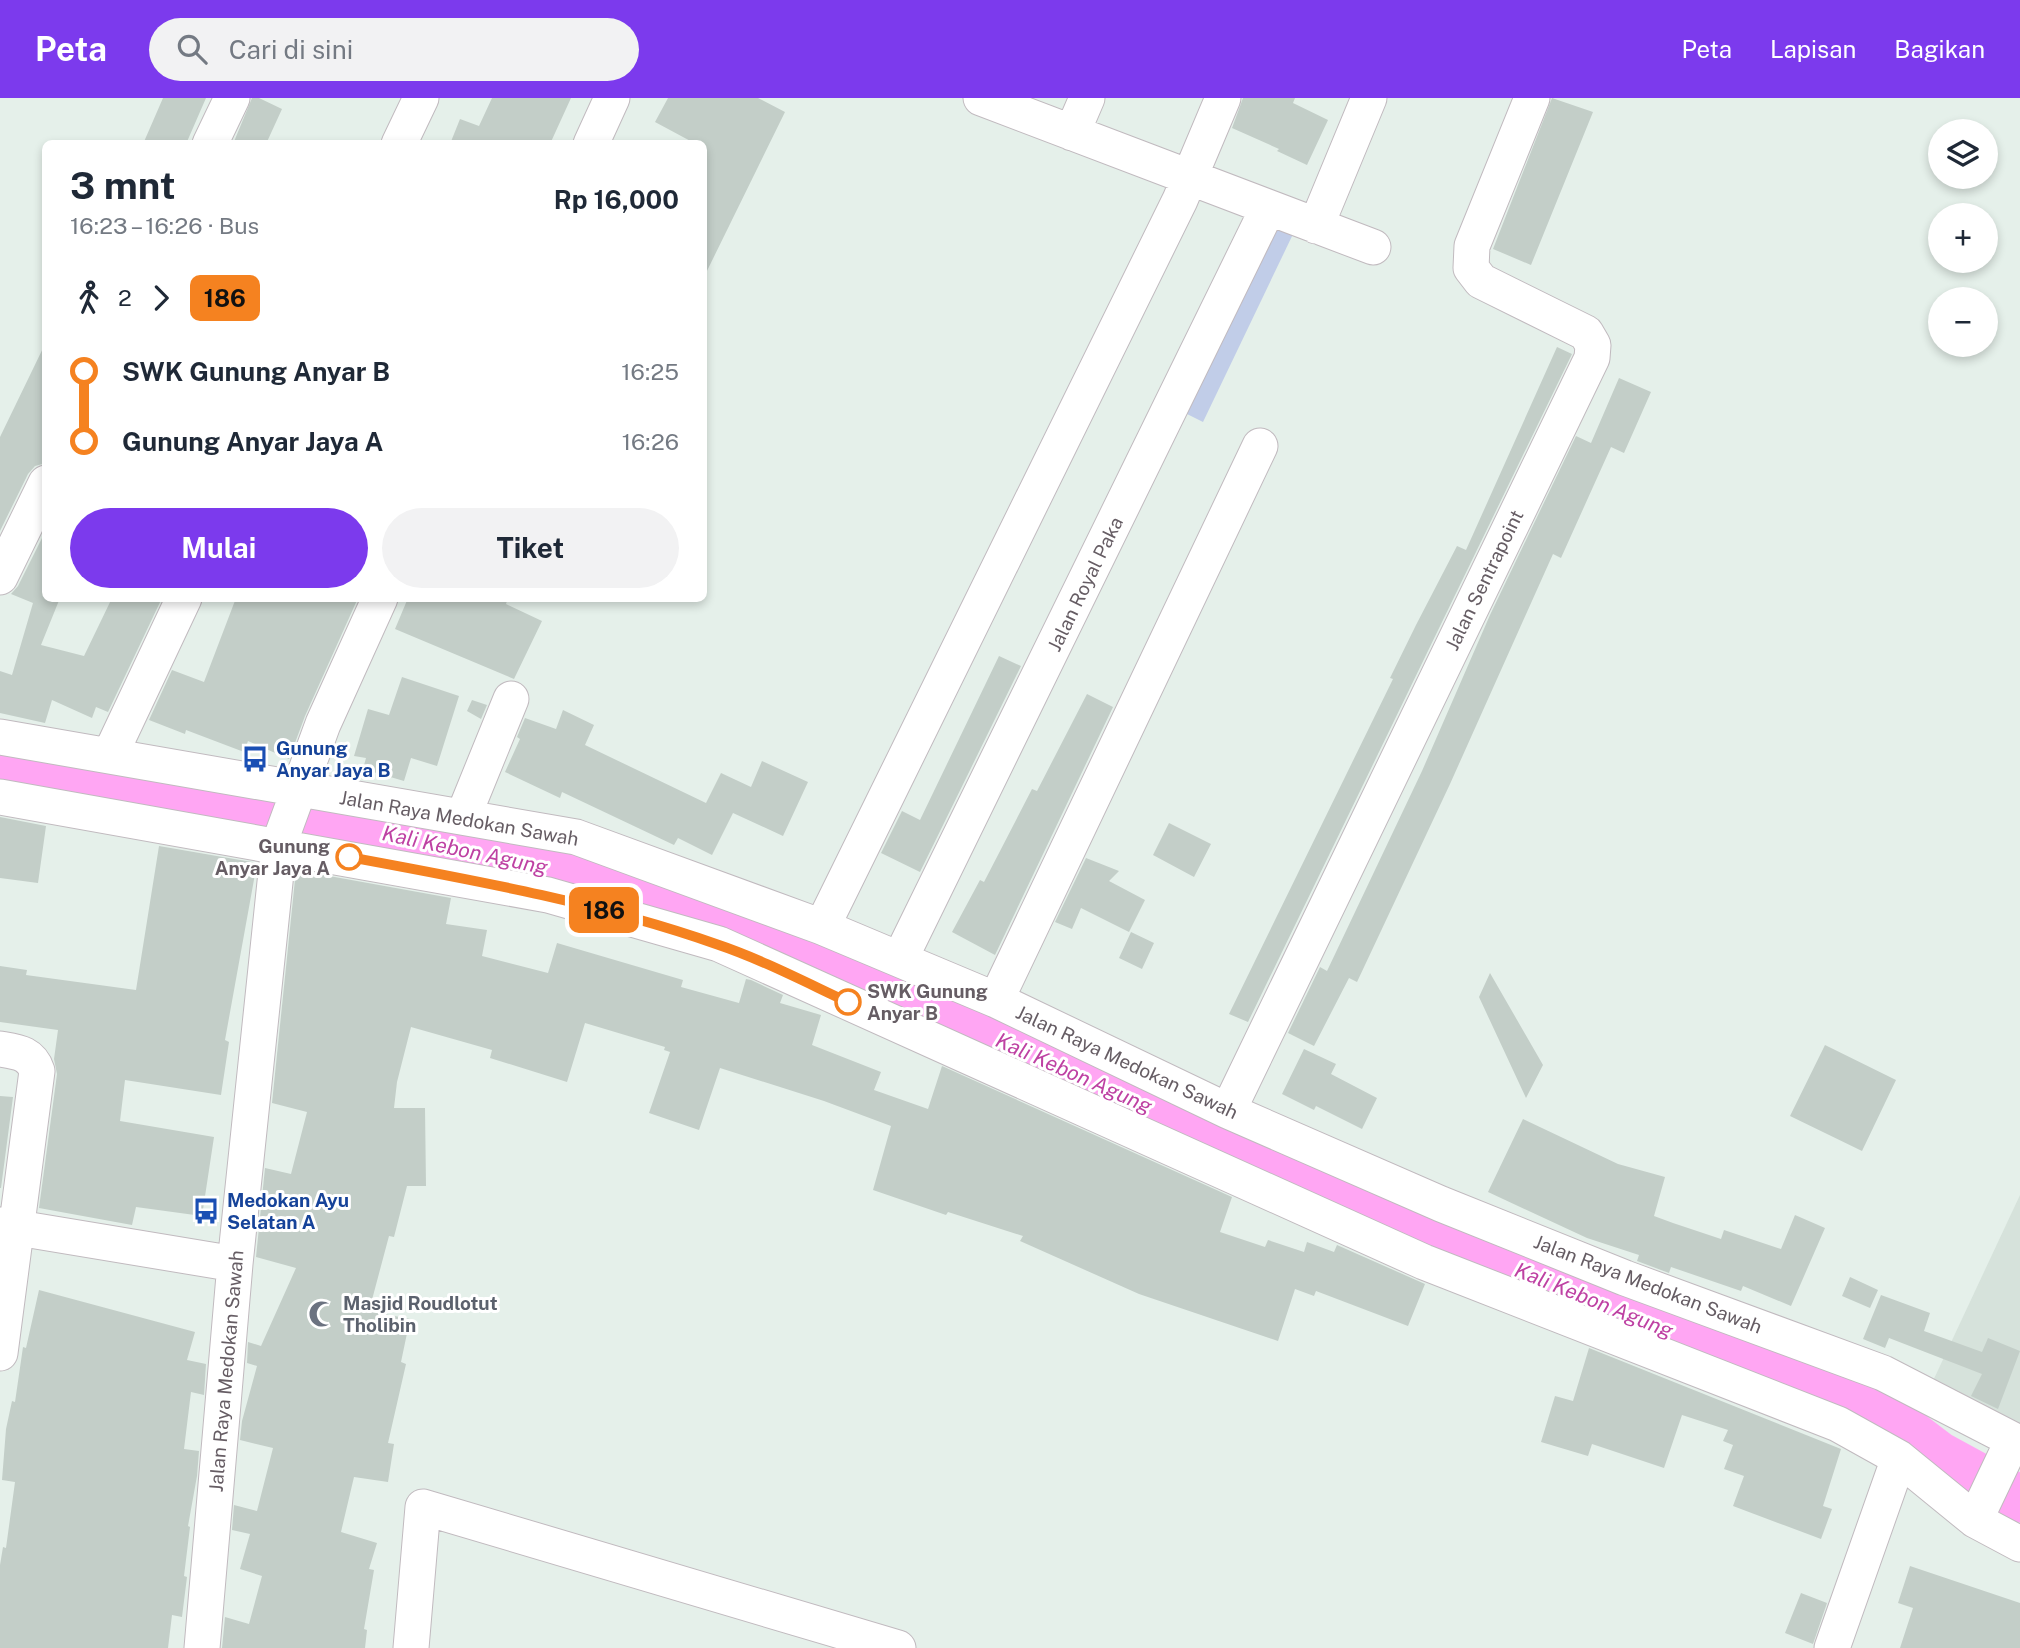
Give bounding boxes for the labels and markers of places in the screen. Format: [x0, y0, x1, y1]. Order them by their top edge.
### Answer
place label: Gunung Anyar Jaya B [276, 737, 390, 781]
bus stop icon: Gunung Anyar Jaya B [240, 744, 270, 774]
place label: Gunung Anyar Jaya A [215, 835, 330, 879]
marker: Gunung Anyar Jaya A [336, 844, 362, 870]
place label: SWK Gunung Anyar B [867, 980, 988, 1024]
marker: SWK Gunung Anyar B [835, 989, 861, 1015]
place label: Medokan Ayu Selatan A [227, 1189, 349, 1233]
bus stop icon: Medokan Ayu Selatan A [191, 1196, 221, 1226]
place label: Masjid Roudlotut Tholibin [343, 1292, 498, 1336]
mosque icon: Masjid Roudlotut Tholibin [307, 1299, 337, 1329]

